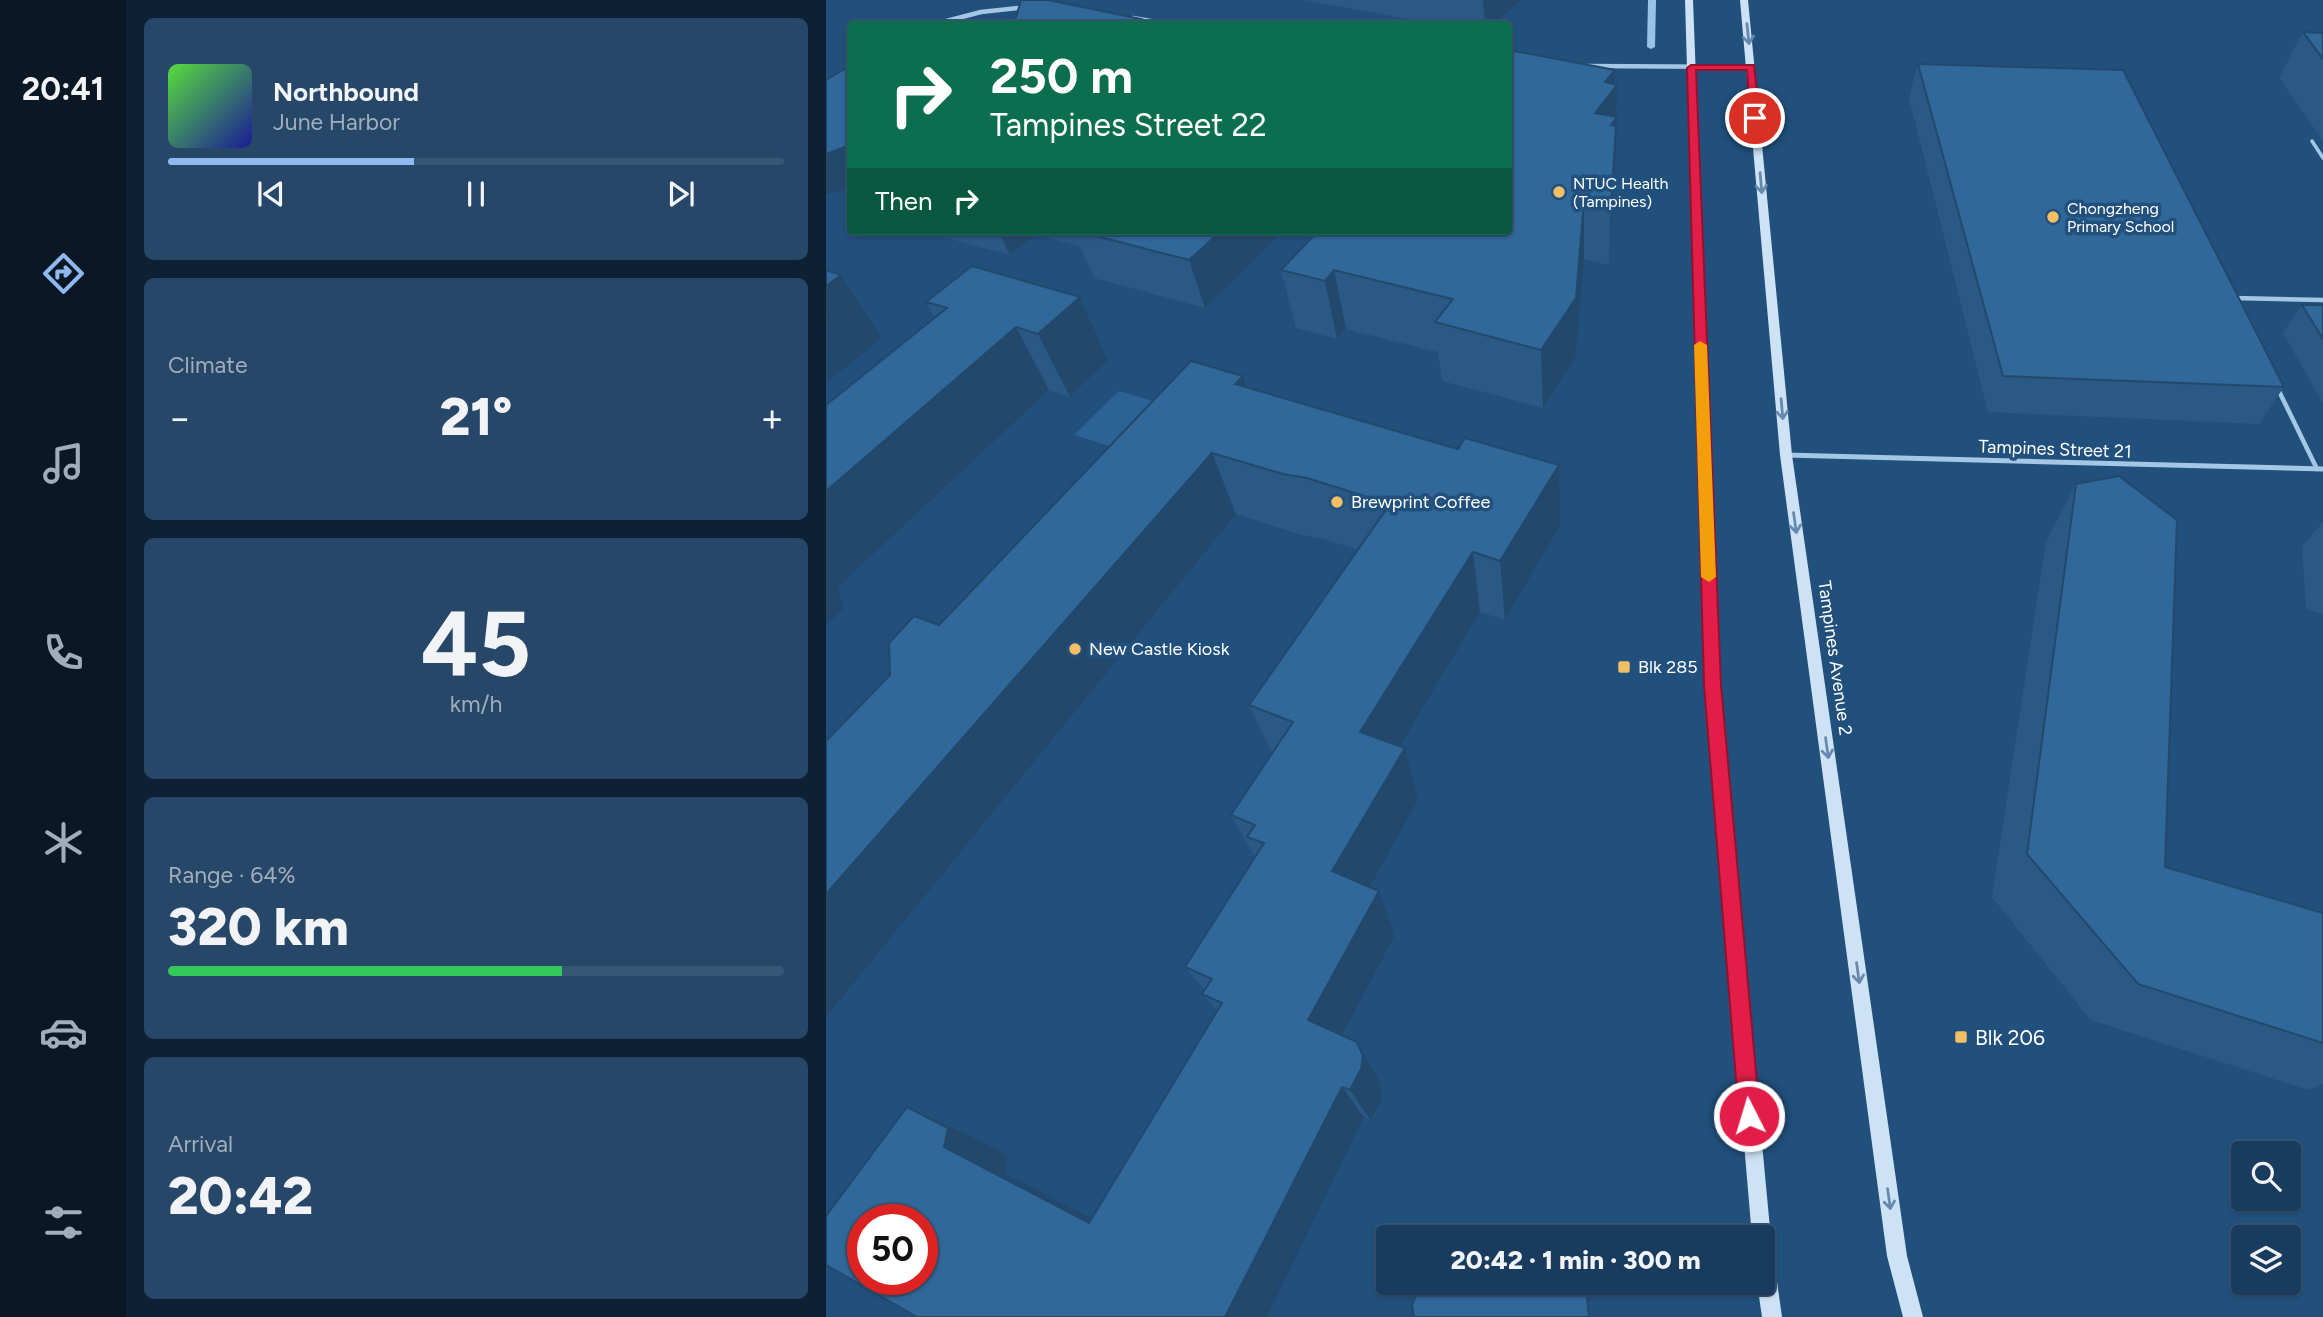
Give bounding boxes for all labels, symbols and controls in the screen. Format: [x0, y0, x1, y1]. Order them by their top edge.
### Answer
one-way arrow [1741, 22, 1754, 44]
text: 250 m [990, 46, 1133, 105]
icon: right [875, 49, 966, 140]
text: 20:41 [22, 70, 104, 108]
text: Northbound [273, 76, 419, 108]
pin [1725, 88, 1785, 148]
icon: arrive [1736, 99, 1774, 137]
text: Tampines Street 22 [990, 106, 1267, 144]
text: June Harbor [273, 108, 400, 136]
one-way arrow [1755, 171, 1768, 194]
place label: NTUC Health (Tampines) [1573, 174, 1668, 211]
icon: previous [252, 175, 290, 213]
icon: pause [457, 175, 495, 213]
icon: next [662, 175, 700, 213]
icon: right [947, 182, 985, 220]
marker: NTUC Health (Tampines) [1551, 184, 1567, 200]
text: Then [875, 185, 933, 217]
place label: Chongzheng Primary School [2067, 199, 2174, 236]
marker: Chongzheng Primary School [2045, 209, 2061, 225]
icon: directions [39, 249, 88, 298]
text: Climate [168, 351, 247, 379]
text: 21° [440, 386, 512, 448]
text: − [168, 395, 192, 441]
text: + [760, 395, 784, 441]
one-way arrow [1775, 398, 1788, 420]
street label: Tampines Street 21 [1978, 435, 2132, 463]
icon: music [39, 439, 88, 488]
place label: Brewprint Coffee [1351, 491, 1490, 513]
marker: Brewprint Coffee [1329, 494, 1345, 510]
one-way arrow [1789, 511, 1802, 534]
street label: Tampines Avenue 2 [1813, 579, 1857, 737]
text: 45 [421, 590, 531, 699]
icon: phone [39, 628, 88, 677]
place label: New Castle Kiosk [1089, 638, 1230, 660]
marker: New Castle Kiosk [1067, 641, 1083, 657]
place label: Blk 285 [1638, 656, 1698, 678]
marker: Blk 285 [1616, 659, 1632, 675]
text: km/h [450, 690, 502, 718]
one-way arrow [1820, 736, 1833, 759]
icon: climate [39, 818, 88, 867]
text: Range · 64% [168, 861, 296, 889]
text: 320 km [168, 896, 349, 958]
one-way arrow [1851, 962, 1864, 984]
icon: car [39, 1008, 88, 1057]
place label: Blk 206 [1975, 1025, 2045, 1050]
marker: Blk 206 [1953, 1029, 1969, 1045]
position arrow [1712, 1079, 1786, 1153]
text: Arrival [168, 1130, 233, 1158]
map controls [2231, 1141, 2301, 1295]
button: search [2231, 1141, 2301, 1211]
text: 20:42 [168, 1165, 313, 1227]
one-way arrow [1882, 1187, 1895, 1210]
icon: filters [39, 1198, 88, 1247]
speed limit sign: 50 [847, 1204, 938, 1295]
button: layers [2231, 1225, 2301, 1295]
text: 20:42 · 1 min · 300 m [1450, 1244, 1701, 1276]

